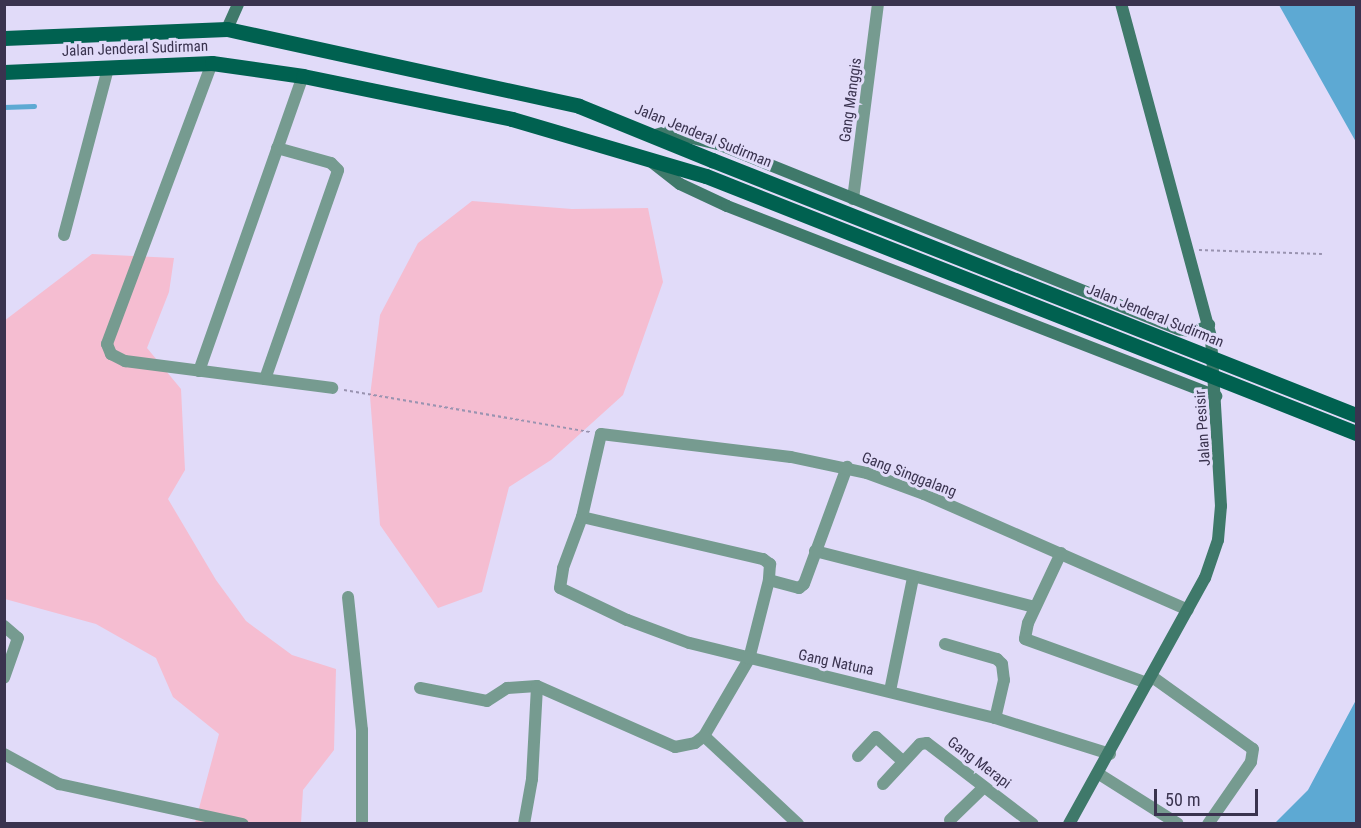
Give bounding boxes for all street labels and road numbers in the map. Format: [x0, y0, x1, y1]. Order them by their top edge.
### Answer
street label: Jalan Jenderal Sudirman [62, 37, 208, 61]
street label: Gang Manggis [836, 57, 866, 143]
street label: Jalan Jenderal Sudirman [632, 100, 774, 172]
street label: Jalan Jenderal Sudirman [1084, 280, 1226, 352]
street label: Jalan Pesisir [1191, 389, 1215, 467]
street label: Gang Singgalang [859, 449, 959, 501]
street label: Gang Natuna [797, 646, 875, 680]
street label: Gang Merapi [944, 733, 1014, 793]

